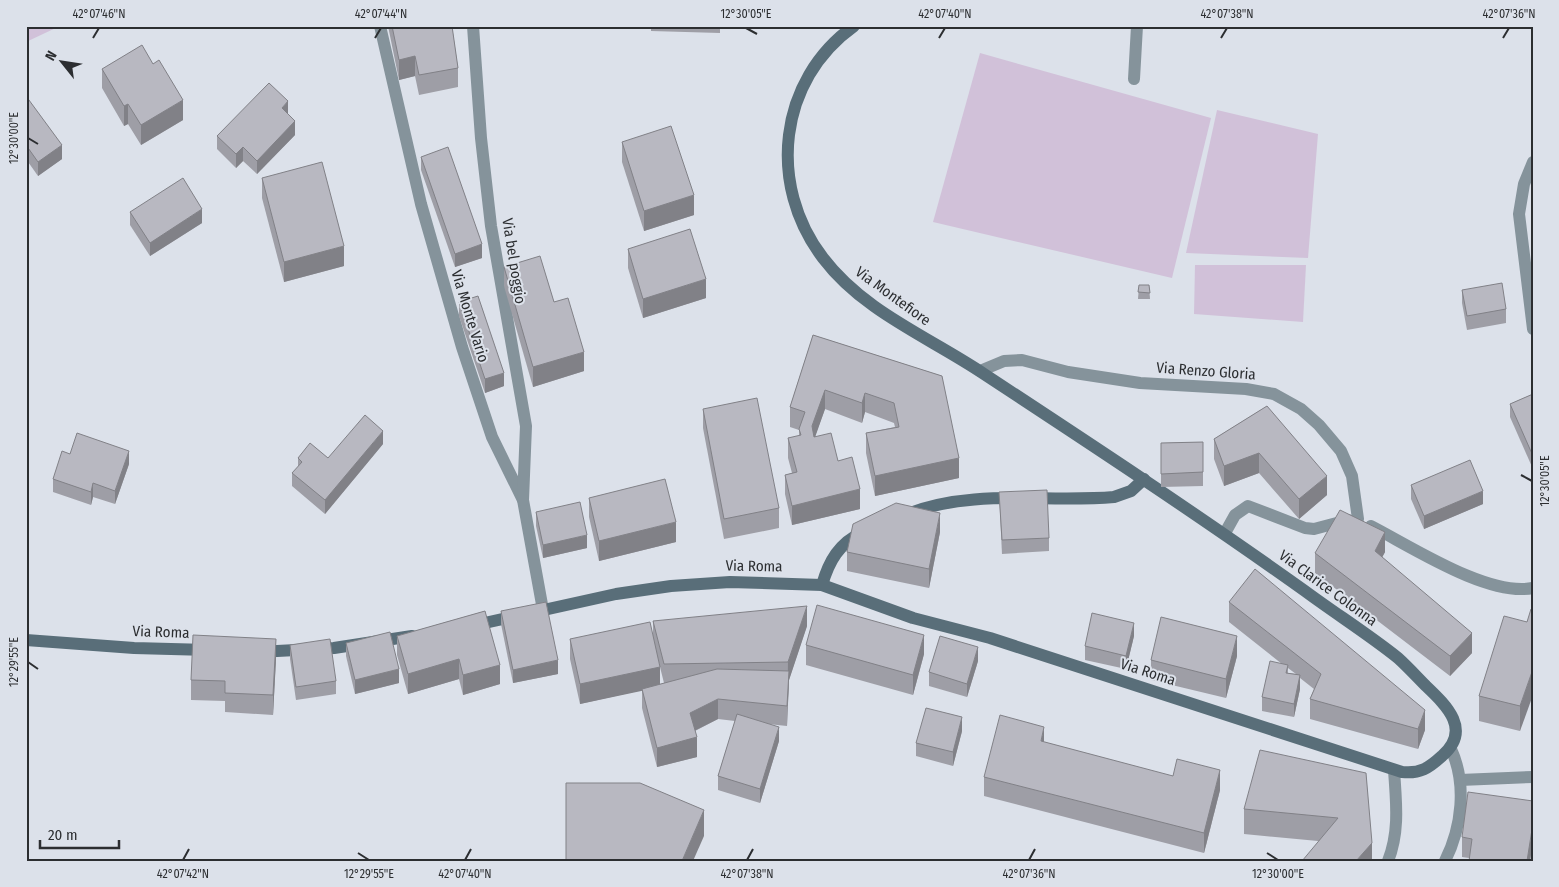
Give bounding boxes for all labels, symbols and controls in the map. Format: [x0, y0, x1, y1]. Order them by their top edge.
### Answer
text: 42°07'46"N [73, 7, 125, 21]
text: 42°07'44"N [355, 7, 407, 21]
text: 12°30'05"E [720, 7, 772, 21]
text: 42°07'40"N [918, 7, 972, 21]
text: 42°07'38"N [1200, 7, 1254, 21]
text: 42°07'36"N [1483, 7, 1535, 21]
north arrow [38, 38, 88, 88]
text: N [42, 48, 61, 64]
text: 12°30'00"E [7, 112, 21, 164]
street label: Via bel poggio [498, 217, 530, 305]
street label: Via Montefiore [852, 263, 934, 329]
street label: Via Monte Vario [447, 268, 493, 364]
street label: Via Renzo Gloria [1156, 359, 1256, 383]
text: 12°30'05"E [1538, 455, 1552, 507]
street label: Via Clarice Colonna [1275, 546, 1381, 630]
street label: Via Roma [725, 557, 783, 575]
street label: Via Roma [132, 622, 190, 642]
text: 12°29'55"E [7, 637, 21, 687]
street label: Via Roma [1118, 655, 1178, 689]
scale bar [40, 817, 119, 849]
text: 20 m [48, 826, 78, 844]
text: 42°07'42"N [157, 867, 209, 881]
text: 12°29'55"E [344, 867, 394, 881]
text: 42°07'40"N [438, 867, 492, 881]
text: 42°07'38"N [720, 867, 774, 881]
text: 42°07'36"N [1003, 867, 1055, 881]
text: 12°30'00"E [1252, 867, 1304, 881]

